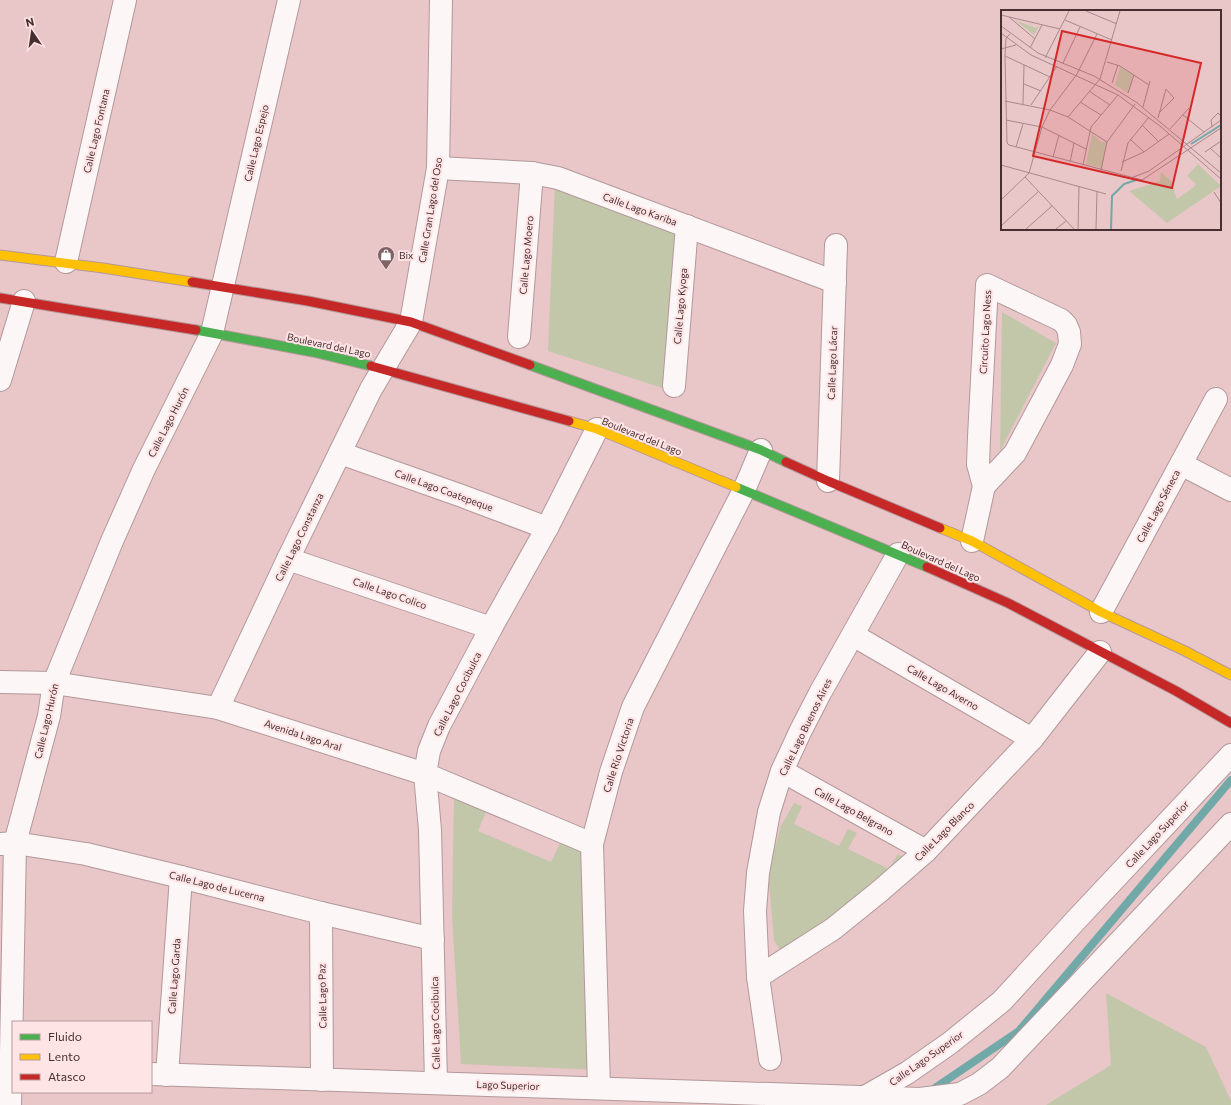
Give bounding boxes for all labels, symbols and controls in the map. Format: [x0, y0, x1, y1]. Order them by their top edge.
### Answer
inset map [1001, 10, 1221, 230]
north arrow [12, 12, 52, 52]
text: N [24, 15, 35, 29]
street label: Calle Lago Fontana [80, 88, 112, 174]
street label: Calle Lago Espejo [241, 103, 271, 183]
street label: Calle Gran Lago del Oso [416, 156, 444, 264]
street label: Calle Lago Kariba [601, 190, 679, 228]
street label: Calle Lago Moero [517, 215, 535, 295]
shop icon: Bix [376, 245, 396, 270]
place label: Bix [399, 249, 414, 261]
street label: Calle Lago Kyoga [671, 267, 689, 345]
street label: Circuito Lago Ness [977, 289, 993, 374]
street label: Calle Lago Lácar [825, 326, 839, 400]
street label: Boulevard del Lago [286, 330, 372, 360]
street label: Calle Lago Hurón [145, 385, 191, 459]
street label: Boulevard del Lago [600, 414, 684, 458]
street label: Calle Lago Coatepeque [393, 467, 495, 513]
street label: Calle Lago Séneca [1134, 467, 1182, 545]
street label: Calle Lago Constanza [272, 491, 326, 583]
street label: Boulevard del Lago [900, 538, 982, 584]
street label: Calle Lago Colico [351, 575, 429, 611]
street label: Calle Lago Cocibulca [431, 650, 483, 738]
street label: Calle Lago Averno [905, 662, 981, 712]
street label: Calle Lago Buenos Aires [776, 676, 834, 778]
street label: Calle Lago Hurón [31, 682, 61, 760]
street label: Calle Río Victoria [600, 716, 636, 794]
street label: Avenida Lago Aral [263, 717, 343, 753]
street label: Calle Lago Belgrano [812, 784, 896, 838]
street label: Calle Lago Superior [1123, 798, 1191, 870]
street label: Calle Lago Blanco [912, 799, 976, 863]
street label: Calle Lago de Lucerna [168, 868, 266, 904]
street label: Calle Lago Garda [165, 938, 183, 1014]
street label: Calle Lago Paz [315, 963, 329, 1029]
street label: Calle Lago Cocibulca [428, 976, 442, 1070]
legend [12, 1021, 152, 1093]
street label: Calle Lago Superior [887, 1028, 965, 1088]
text: Fluido [48, 1029, 82, 1043]
text: Lento [48, 1049, 80, 1063]
text: Atasco [48, 1069, 86, 1083]
street label: Lago Superior [476, 1078, 540, 1092]

